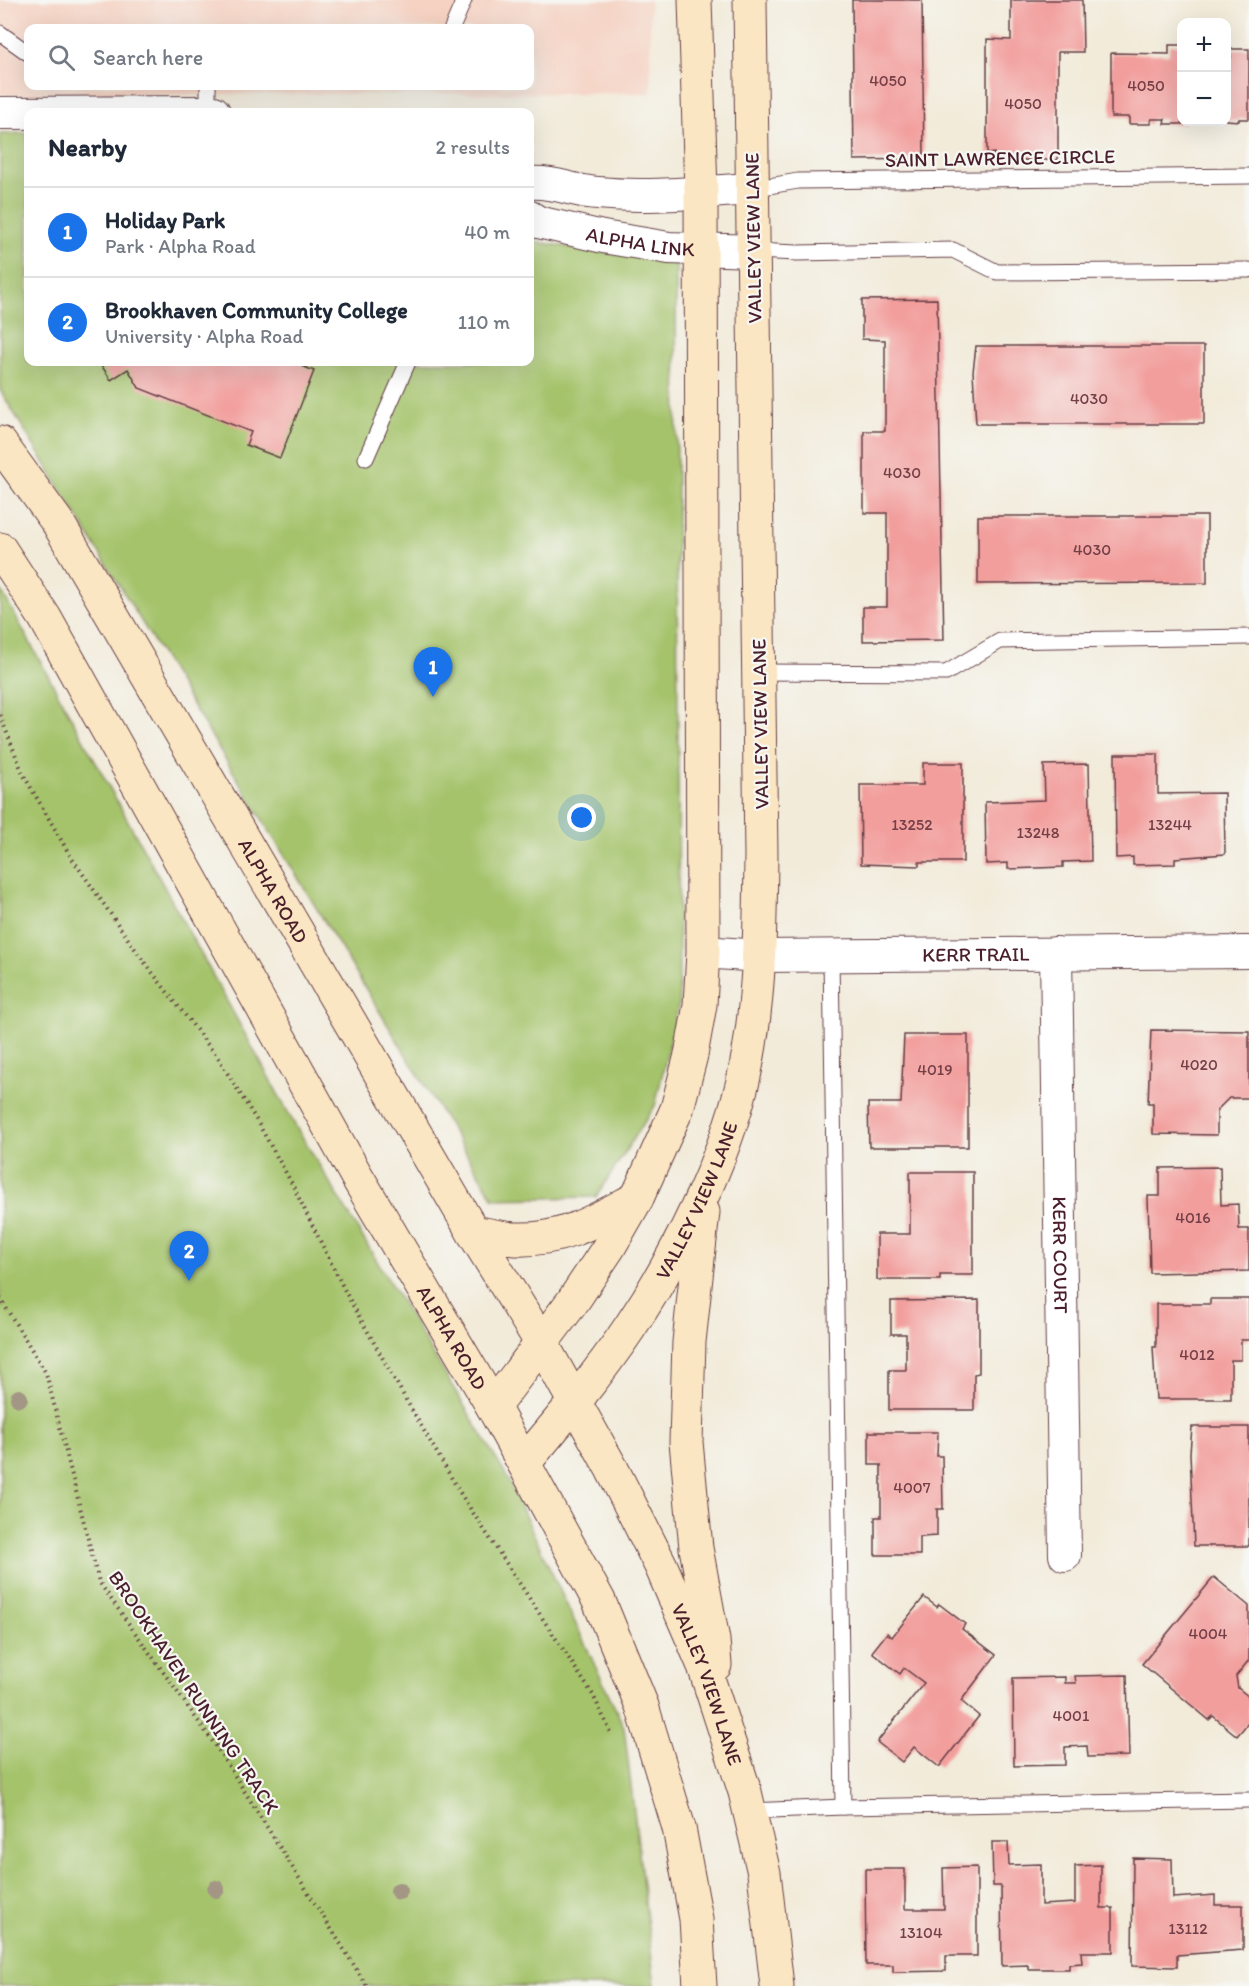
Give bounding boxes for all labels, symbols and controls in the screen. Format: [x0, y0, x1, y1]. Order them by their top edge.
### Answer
map controls [1177, 18, 1231, 126]
button: + [1177, 18, 1231, 72]
search box [24, 24, 534, 90]
icon: search [45, 41, 78, 74]
text: Search here [93, 44, 203, 71]
house number: 4050 [869, 71, 907, 90]
button: − [1177, 72, 1231, 126]
house number: 4050 [1127, 76, 1165, 95]
house number: 4050 [1004, 94, 1042, 113]
text: Nearby [48, 131, 127, 163]
text: 2 results [436, 135, 510, 159]
street label: SAINT LAWRENCE CIRCLE [885, 144, 1115, 172]
street label: VALLEY VIEW LANE [740, 152, 766, 324]
text: Holiday Park [105, 207, 225, 234]
text: 1 [63, 220, 72, 244]
text: 40 m [464, 220, 510, 244]
street label: ALPHA LINK [584, 222, 695, 261]
text: Park · Alpha Road [105, 234, 256, 258]
text: Brookhaven Community College [105, 297, 408, 324]
text: 2 [62, 310, 73, 334]
text: 110 m [458, 310, 510, 334]
text: University · Alpha Road [105, 324, 304, 348]
house number: 4030 [1070, 389, 1108, 408]
house number: 4030 [883, 463, 921, 482]
house number: 4030 [1073, 540, 1111, 559]
street label: VALLEY VIEW LANE [747, 638, 773, 810]
pin: 1 [414, 648, 452, 697]
your location [567, 803, 596, 832]
house number: 13252 [891, 815, 933, 834]
house number: 13244 [1148, 815, 1192, 834]
house number: 13248 [1017, 823, 1060, 842]
street label: ALPHA ROAD [233, 834, 313, 948]
street label: KERR TRAIL [922, 942, 1029, 967]
house number: 4020 [1180, 1055, 1218, 1074]
house number: 4019 [917, 1060, 953, 1079]
street label: VALLEY VIEW LANE [650, 1118, 743, 1284]
street label: KERR COURT [1048, 1196, 1073, 1314]
house number: 4016 [1175, 1208, 1211, 1227]
pin: 2 [170, 1232, 208, 1281]
street label: ALPHA ROAD [412, 1281, 492, 1394]
house number: 4012 [1179, 1345, 1215, 1364]
house number: 4007 [893, 1478, 931, 1497]
street label: BROOKHAVEN RUNNING TRACK [104, 1566, 285, 1818]
street label: VALLEY VIEW LANE [666, 1600, 748, 1768]
house number: 4004 [1189, 1624, 1228, 1643]
house number: 4001 [1053, 1706, 1090, 1725]
house number: 13112 [1168, 1919, 1208, 1938]
house number: 13104 [899, 1923, 943, 1942]

